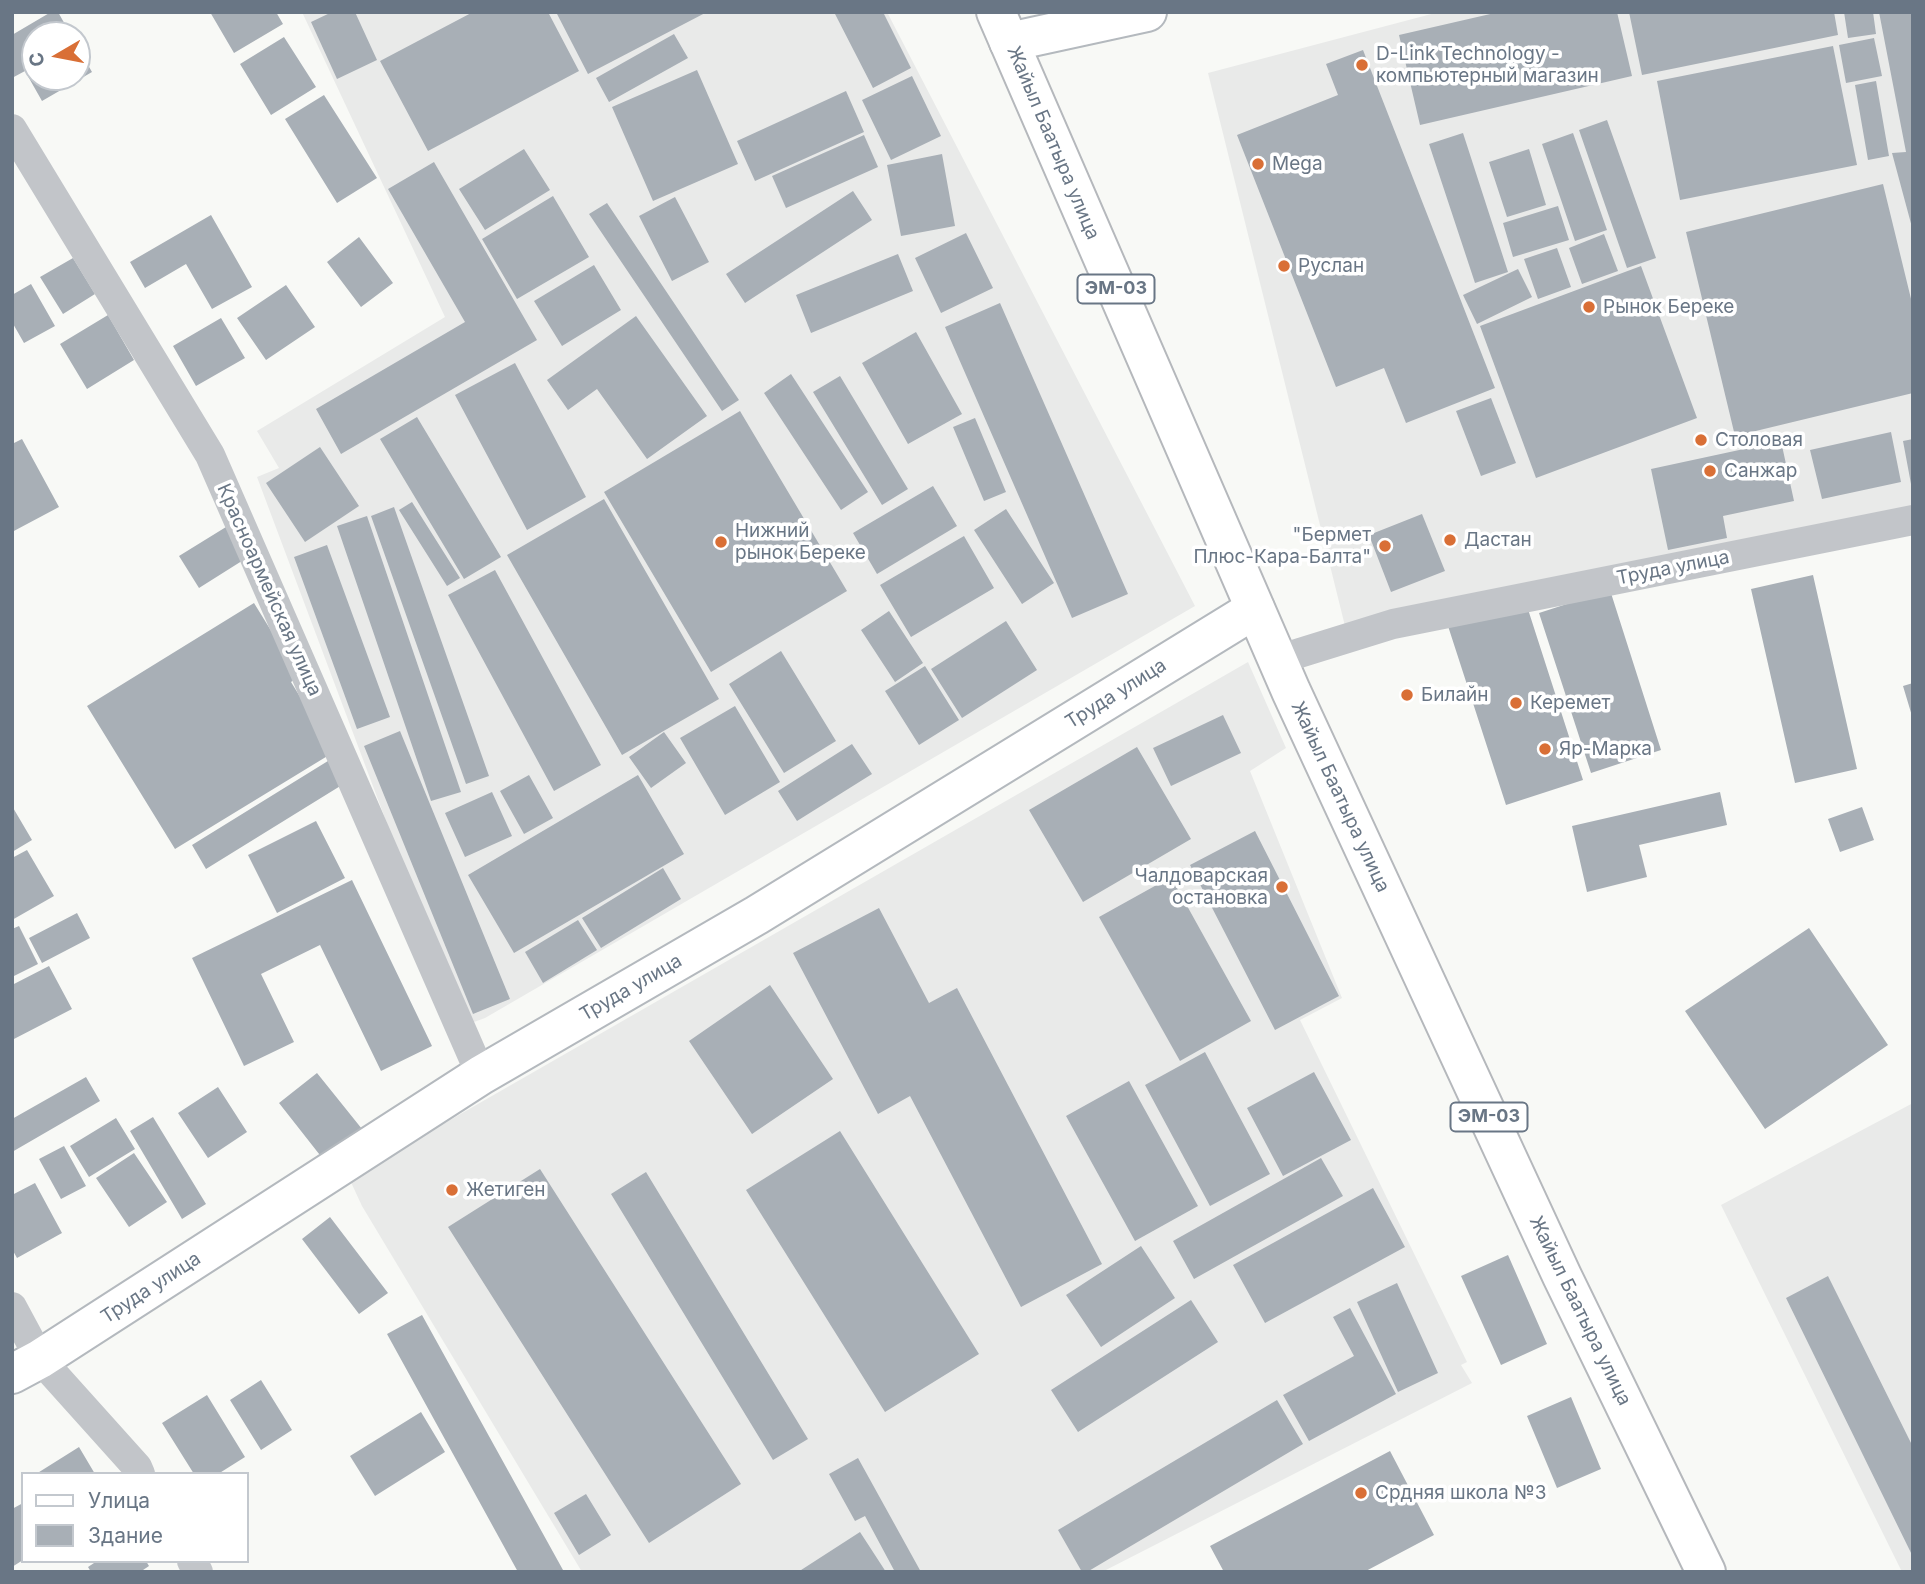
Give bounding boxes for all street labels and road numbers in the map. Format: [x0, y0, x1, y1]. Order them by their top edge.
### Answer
street label: Жайыл Баатыра улица [1002, 43, 1104, 243]
road number: ЭМ-03 [1078, 274, 1154, 304]
street label: Красноармейская улица [212, 480, 326, 700]
street label: Труда улица [1615, 546, 1731, 590]
street label: Труда улица [1062, 654, 1170, 734]
street label: Жайыл Баатыра улица [1286, 698, 1394, 896]
street label: Труда улица [576, 950, 686, 1026]
road number: ЭМ-03 [1450, 1102, 1528, 1132]
street label: Жайыл Баатыра улица [1524, 1213, 1636, 1409]
street label: Труда улица [97, 1247, 205, 1329]

